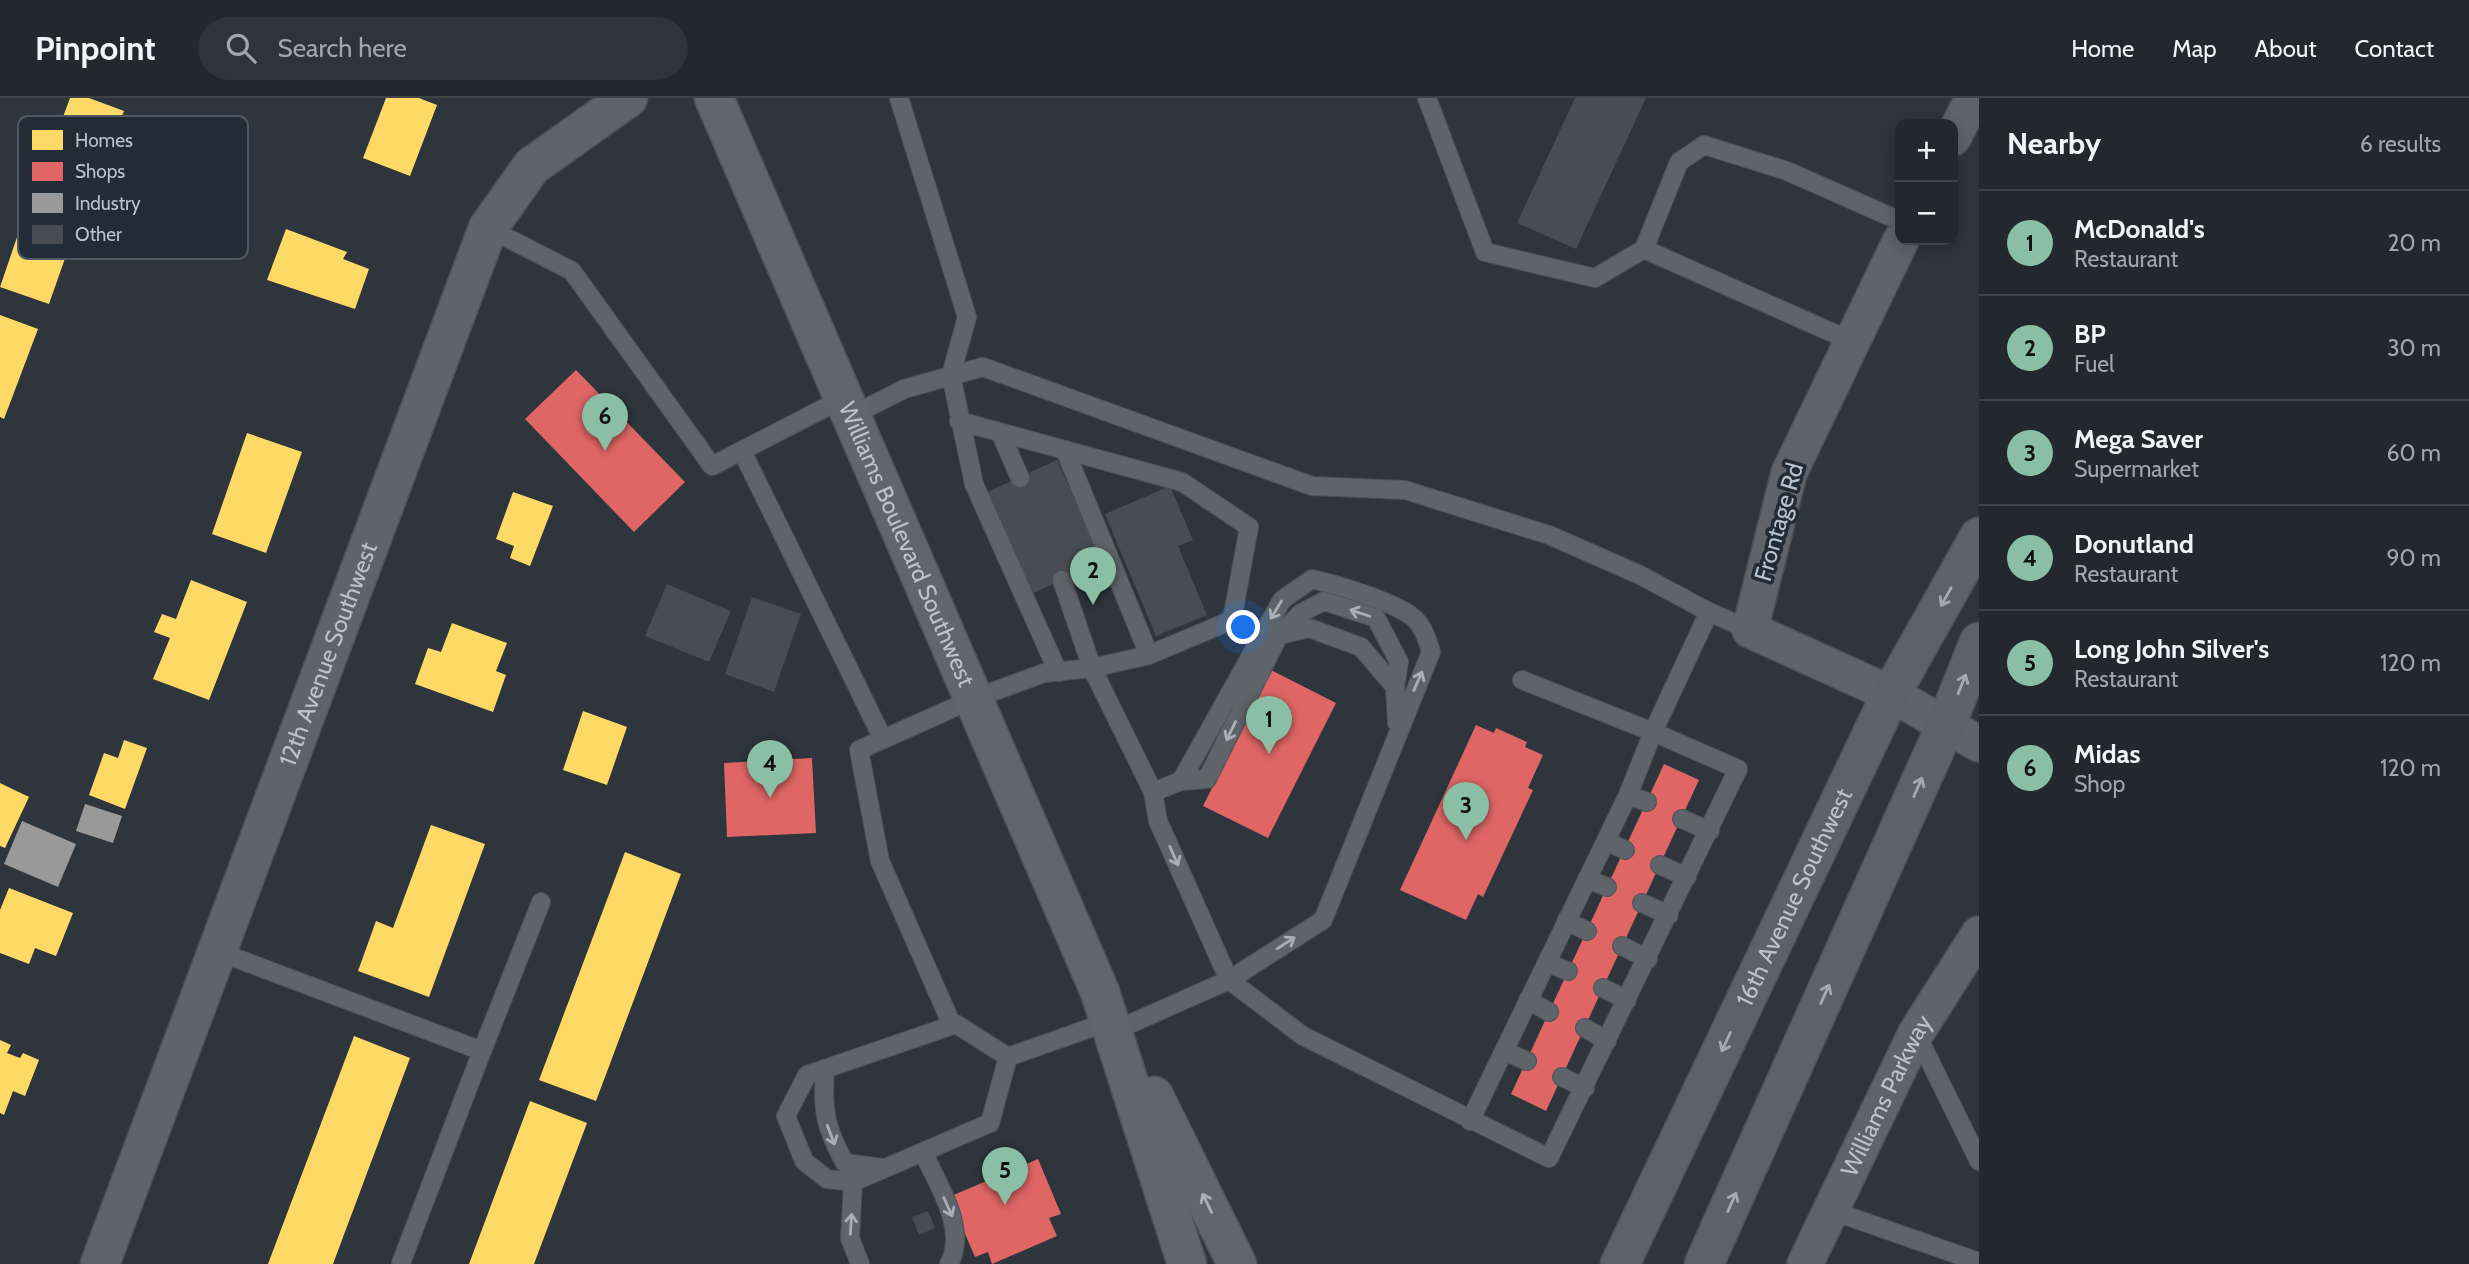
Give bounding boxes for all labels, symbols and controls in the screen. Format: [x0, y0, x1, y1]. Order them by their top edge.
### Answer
search box [198, 17, 688, 80]
text: Pinpoint [35, 28, 156, 68]
icon: search [222, 29, 260, 67]
text: Search here [278, 32, 407, 64]
text: Home [2071, 34, 2134, 63]
text: Map [2172, 34, 2217, 63]
text: About [2255, 34, 2317, 63]
text: Contact [2355, 34, 2434, 63]
legend [18, 116, 248, 259]
map controls [1895, 119, 1958, 245]
button: + [1895, 119, 1958, 182]
text: Nearby [2007, 125, 2101, 162]
text: Homes [75, 129, 133, 152]
text: 6 results [2360, 130, 2441, 158]
text: Shops [75, 160, 125, 183]
button: − [1895, 182, 1958, 245]
text: Industry [75, 192, 141, 215]
text: McDonald's [2074, 213, 2205, 245]
text: Other [75, 223, 122, 246]
text: 1 [2026, 229, 2034, 257]
text: 20 m [2388, 229, 2441, 257]
text: Restaurant [2074, 245, 2178, 273]
text: BP [2074, 318, 2106, 350]
text: 2 [2024, 334, 2036, 362]
text: 30 m [2387, 334, 2441, 362]
text: Fuel [2074, 350, 2114, 378]
pin: 6 [582, 393, 628, 451]
street label: Williams Boulevard Southwest [833, 397, 981, 691]
text: Mega Saver [2074, 423, 2203, 455]
text: 3 [2024, 439, 2036, 467]
text: 60 m [2387, 439, 2441, 467]
text: Supermarket [2074, 455, 2199, 483]
street label: Frontage Rd [1748, 459, 1809, 584]
text: Donutland [2074, 528, 2194, 560]
street label: 12th Avenue Southwest [273, 538, 383, 770]
text: 4 [2023, 544, 2037, 572]
text: 90 m [2387, 544, 2441, 572]
pin: 2 [1070, 547, 1116, 605]
text: Restaurant [2074, 560, 2178, 588]
one-way arrow [1939, 586, 1953, 606]
one-way arrow [1269, 599, 1283, 619]
one-way arrow [1349, 605, 1371, 618]
your location [1226, 610, 1260, 644]
text: Long John Silver's [2074, 633, 2269, 665]
text: 5 [2024, 649, 2036, 677]
text: 120 m [2380, 649, 2441, 677]
text: Restaurant [2074, 665, 2178, 693]
one-way arrow [1413, 670, 1426, 692]
one-way arrow [1957, 674, 1970, 695]
pin: 1 [1246, 696, 1292, 754]
one-way arrow [1224, 720, 1238, 741]
text: Midas [2074, 738, 2140, 770]
pin: 4 [747, 740, 793, 798]
text: 6 [2024, 754, 2036, 782]
text: 120 m [2380, 754, 2441, 782]
text: Shop [2074, 770, 2125, 798]
one-way arrow [1912, 777, 1925, 798]
pin: 3 [1443, 782, 1489, 840]
street label: 16th Avenue Southwest [1730, 783, 1858, 1011]
one-way arrow [1168, 845, 1181, 867]
one-way arrow [1276, 936, 1296, 950]
one-way arrow [1819, 984, 1832, 1005]
street label: Williams Parkway [1834, 1009, 1938, 1181]
one-way arrow [1718, 1031, 1732, 1052]
one-way arrow [826, 1124, 839, 1146]
pin: 5 [982, 1147, 1028, 1205]
one-way arrow [1726, 1192, 1739, 1213]
one-way arrow [1200, 1193, 1214, 1214]
one-way arrow [942, 1196, 955, 1217]
one-way arrow [844, 1213, 857, 1236]

